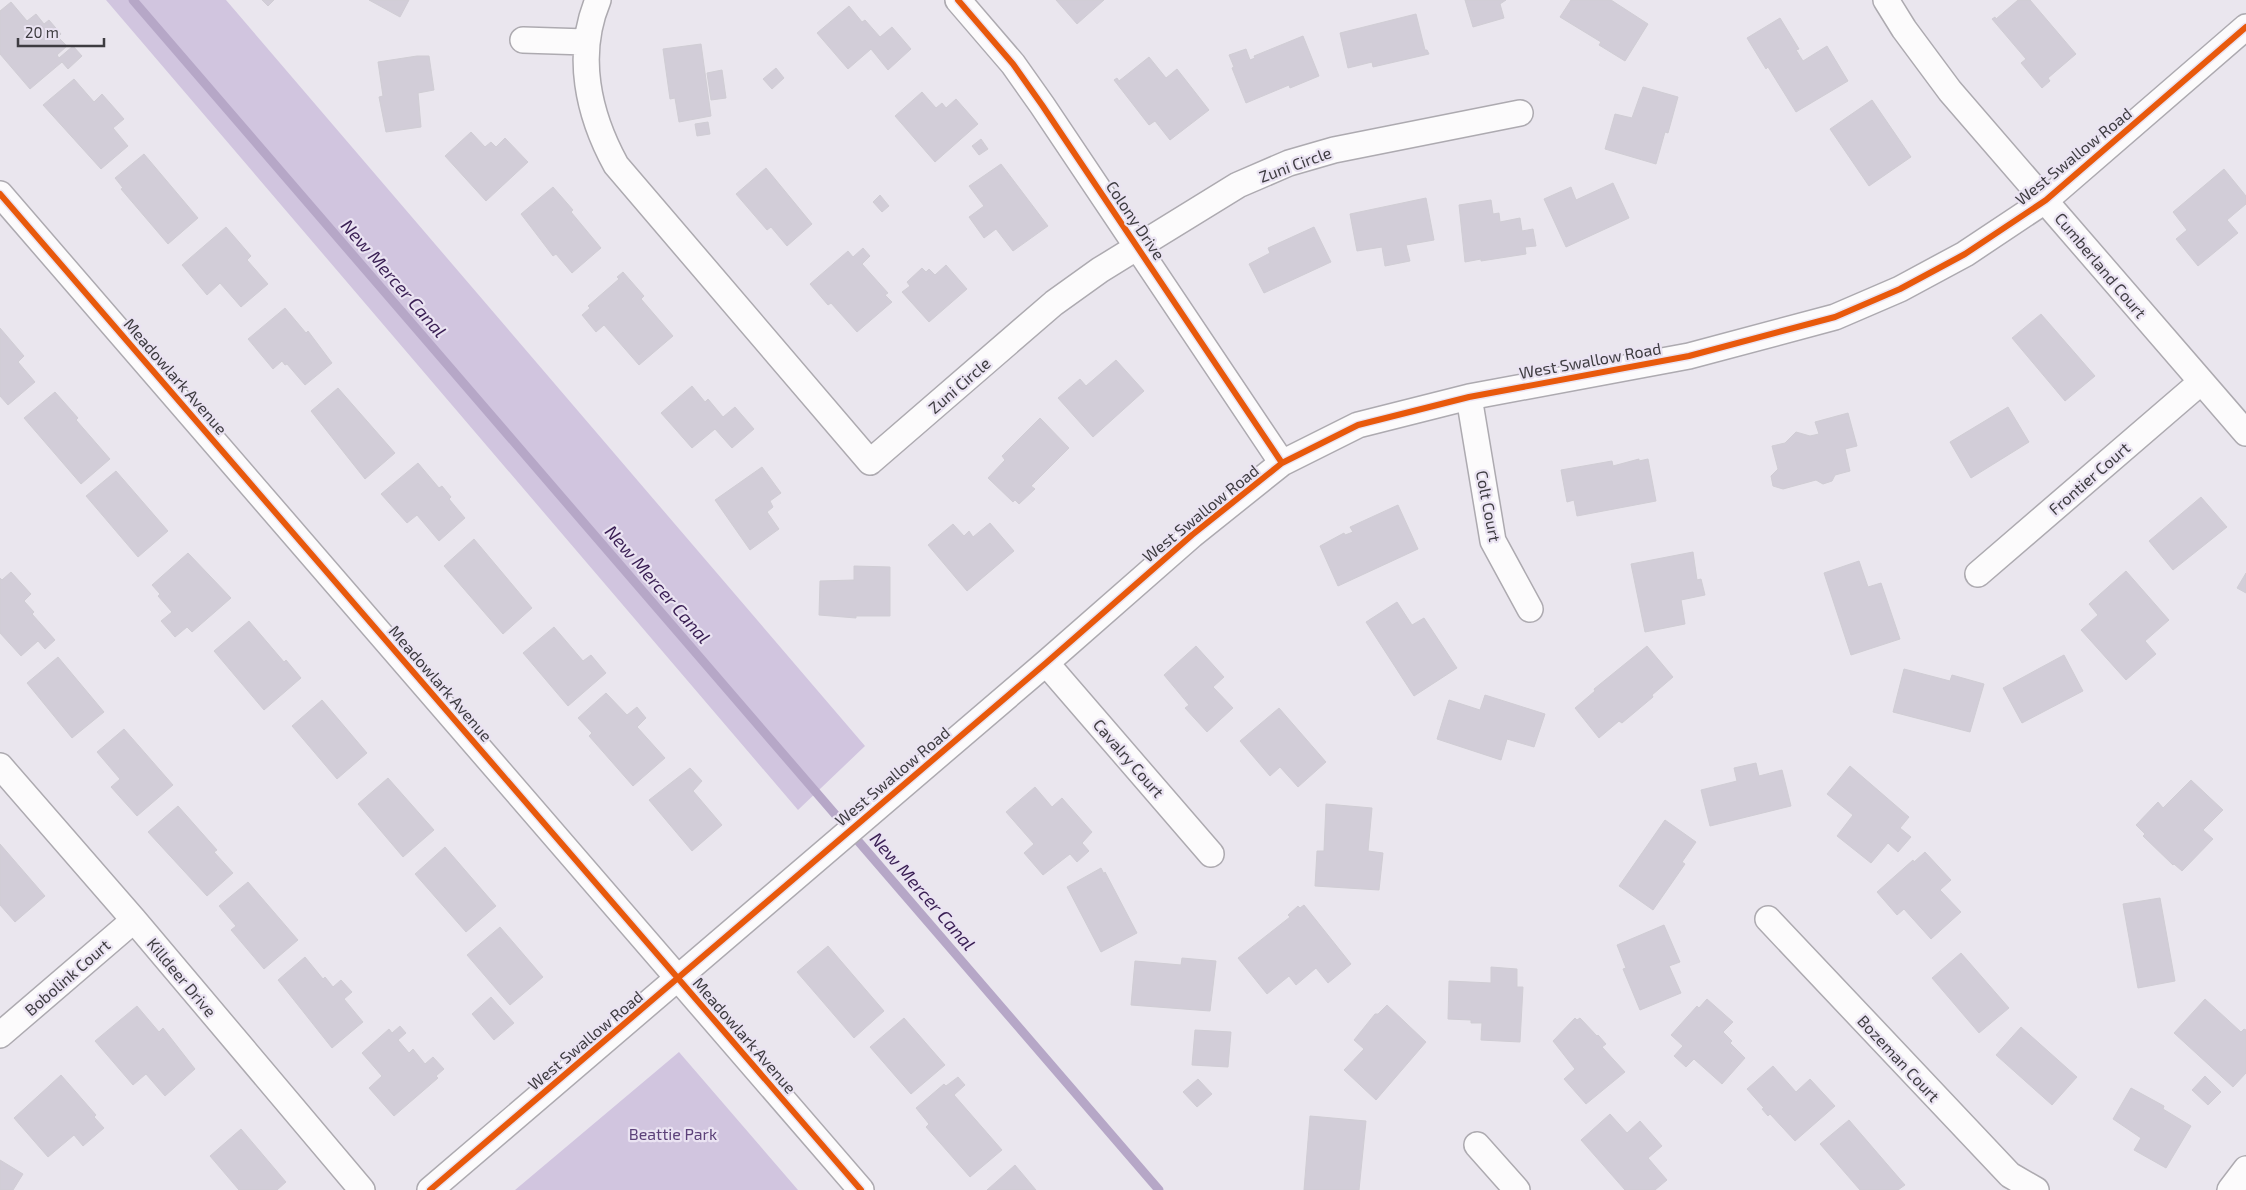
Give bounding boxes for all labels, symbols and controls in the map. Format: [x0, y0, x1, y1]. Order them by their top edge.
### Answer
scale bar [18, 15, 104, 47]
text: 20 m [25, 23, 59, 41]
street label: West Swallow Road [2011, 103, 2135, 209]
street label: Zuni Circle [1256, 142, 1334, 186]
street label: Colony Drive [1103, 177, 1169, 263]
street label: Cumberland Court [2051, 208, 2151, 322]
water label: New Mercer Canal [337, 214, 451, 342]
street label: Meadowlark Avenue [120, 314, 232, 438]
street label: West Swallow Road [1517, 338, 1663, 382]
street label: Zuni Circle [924, 353, 994, 417]
street label: Frontier Court [2045, 438, 2133, 518]
street label: West Swallow Road [1138, 460, 1262, 566]
street label: Colt Court [1473, 469, 1505, 543]
water label: New Mercer Canal [601, 520, 715, 648]
street label: Meadowlark Avenue [385, 621, 497, 745]
street label: Cavalry Court [1090, 715, 1168, 801]
street label: West Swallow Road [831, 722, 953, 830]
water label: New Mercer Canal [866, 827, 980, 955]
street label: Killdeer Drive [144, 934, 220, 1020]
street label: Bobolink Court [21, 935, 113, 1019]
street label: Meadowlark Avenue [689, 973, 801, 1097]
street label: West Swallow Road [524, 986, 646, 1094]
street label: Bozeman Court [1854, 1011, 1944, 1105]
park label: Beattie Park [629, 1124, 717, 1143]

